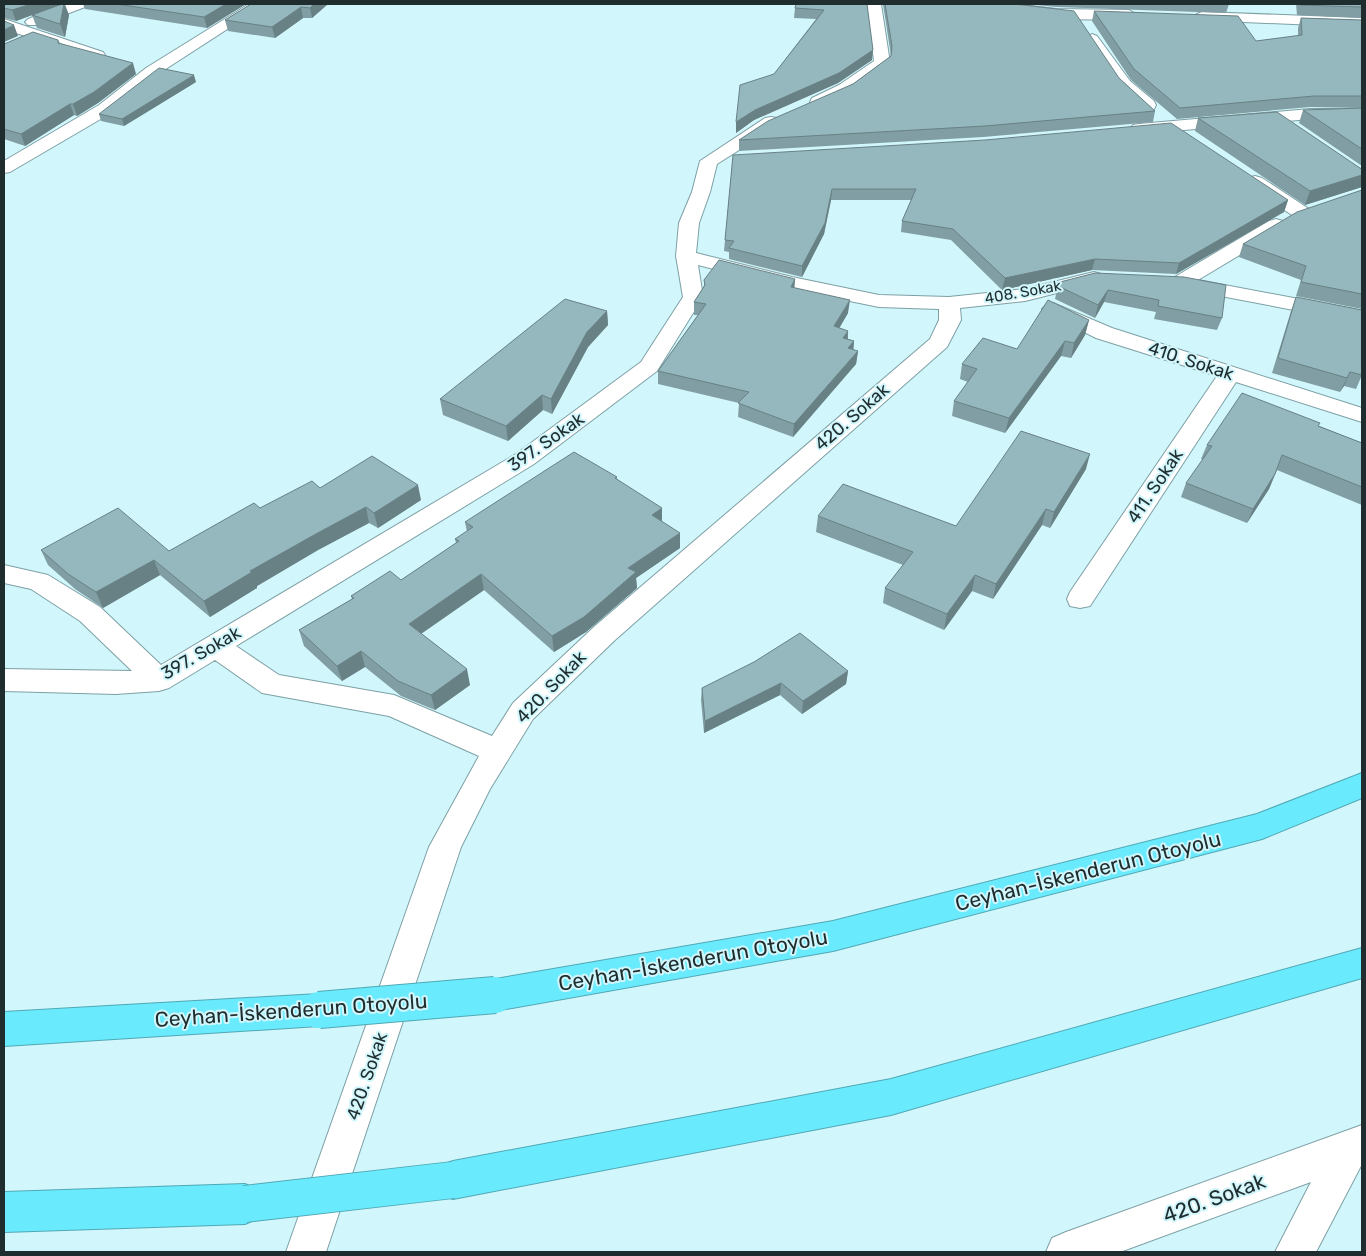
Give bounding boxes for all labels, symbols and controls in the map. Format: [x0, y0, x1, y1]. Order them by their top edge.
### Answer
street label: 408. Sokak [983, 276, 1063, 308]
street label: 410. Sokak [1146, 337, 1237, 385]
street label: 420. Sokak [810, 378, 894, 455]
street label: 397. Sokak [504, 407, 589, 476]
street label: 411. Sokak [1122, 444, 1188, 527]
street label: 397. Sokak [157, 621, 245, 685]
street label: 420. Sokak [511, 646, 591, 728]
street label: Ceyhan-İskenderun Otoyolu [952, 826, 1224, 916]
street label: Ceyhan-İskenderun Otoyolu [556, 924, 830, 996]
street label: Ceyhan-İskenderun Otoyolu [154, 988, 428, 1032]
street label: 420. Sokak [342, 1028, 393, 1123]
street label: 420. Sokak [1159, 1168, 1269, 1228]

